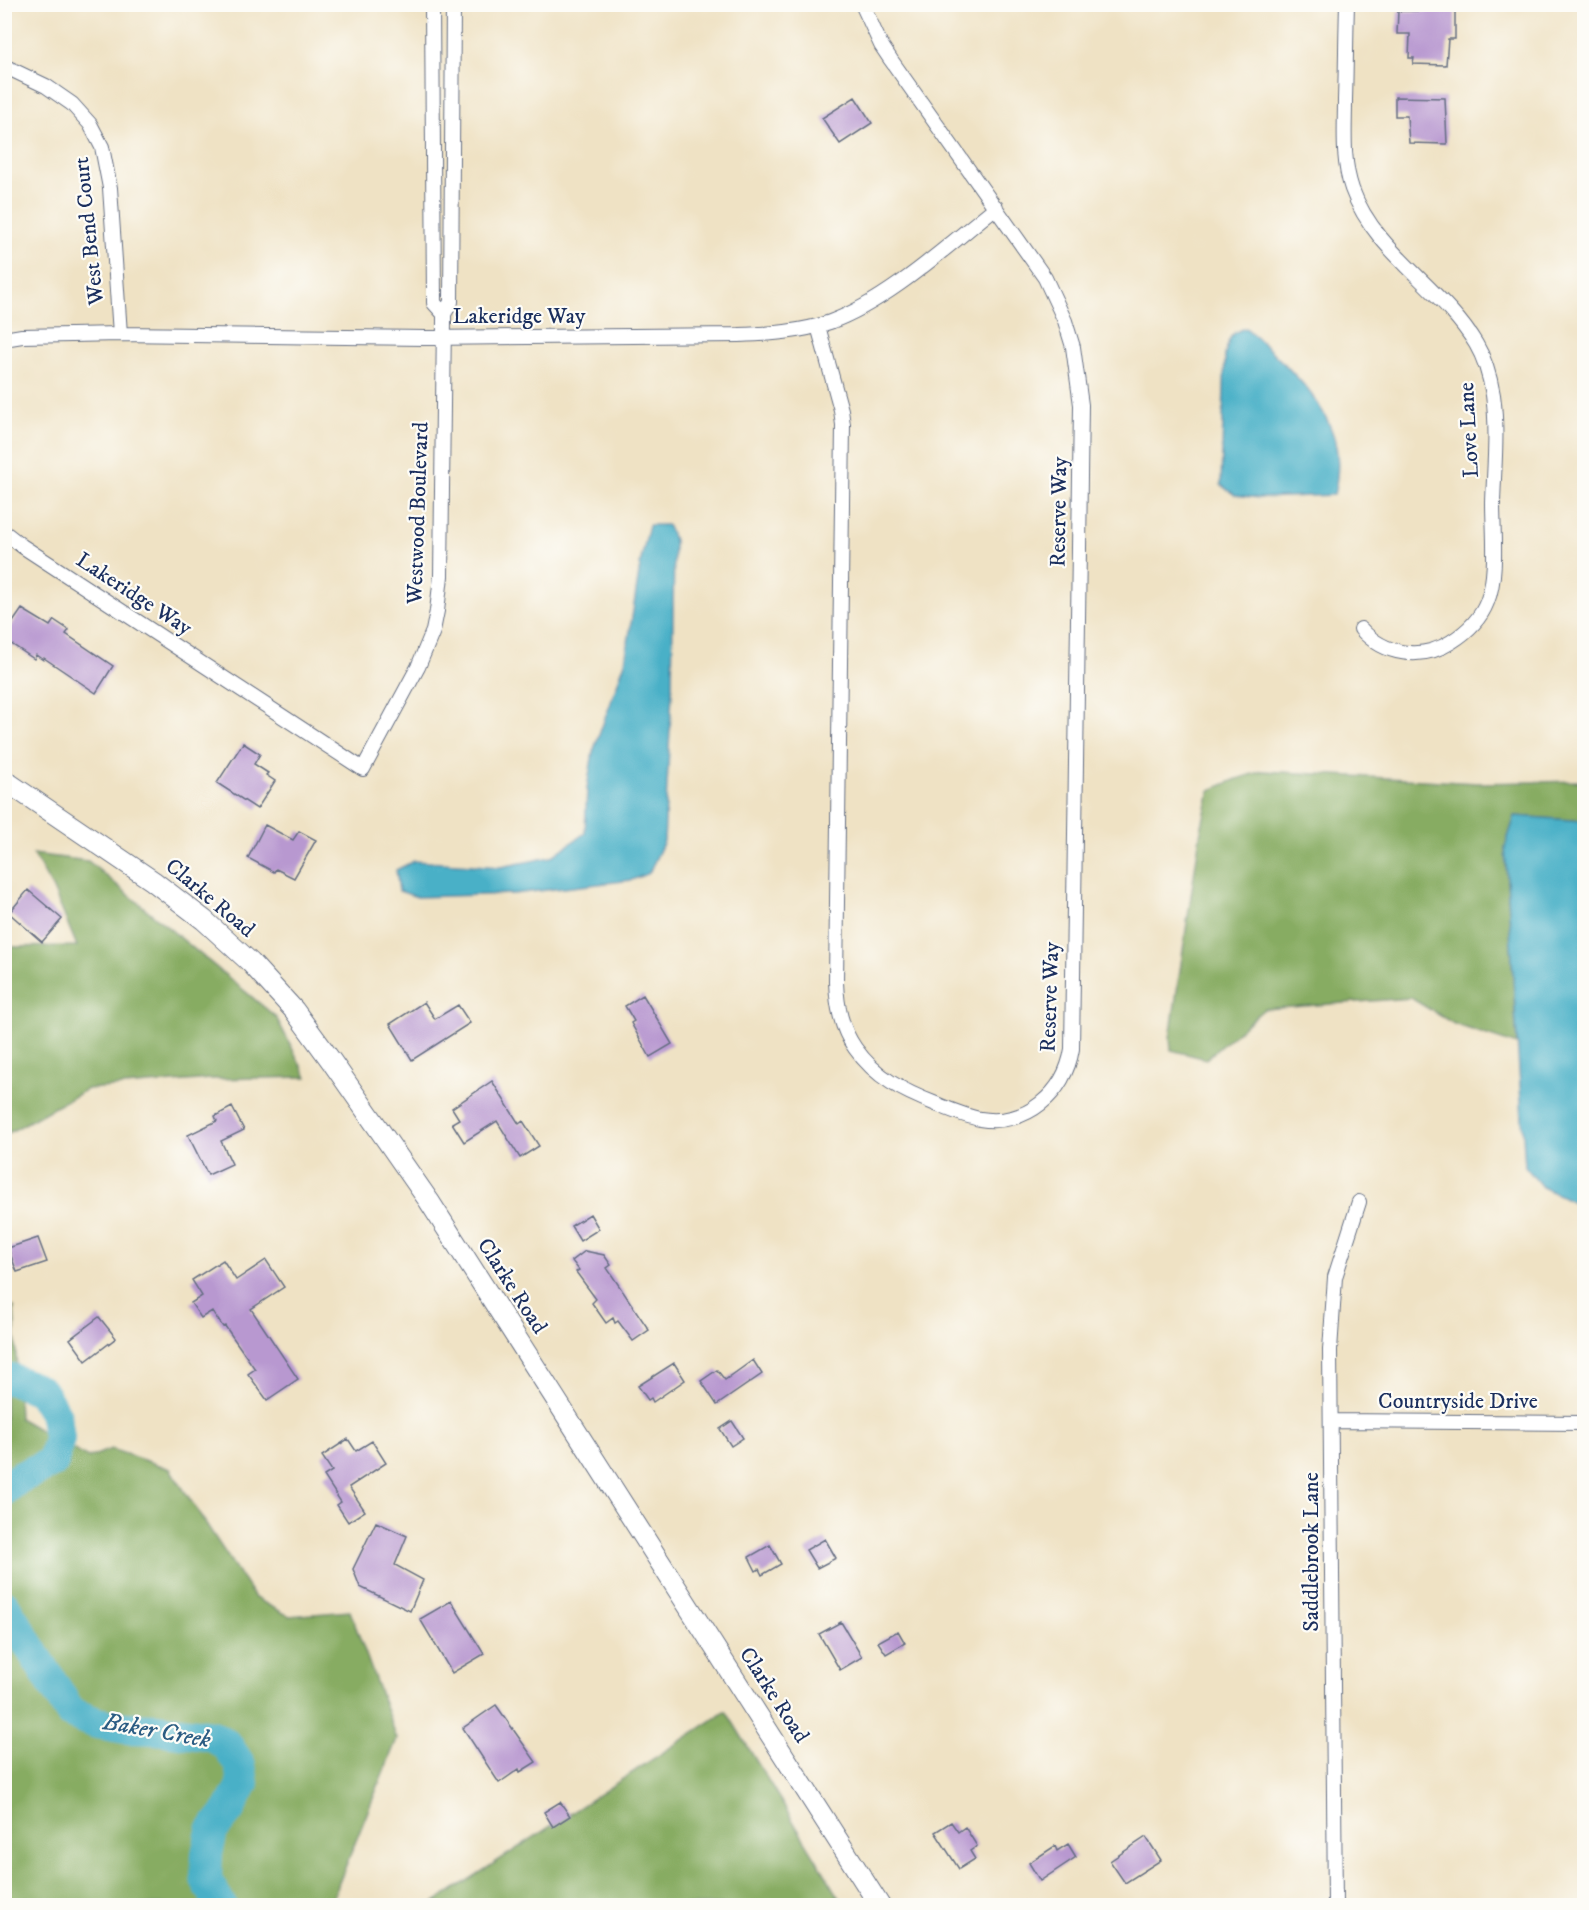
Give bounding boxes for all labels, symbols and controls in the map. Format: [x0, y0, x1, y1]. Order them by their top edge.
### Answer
street label: West Bend Court [68, 156, 110, 307]
street label: Lakeridge Way [453, 303, 586, 330]
street label: Love Lane [1453, 381, 1485, 479]
street label: Westwood Boulevard [401, 421, 435, 606]
street label: Reserve Way [1045, 456, 1073, 568]
street label: Lakeridge Way [71, 546, 198, 642]
street label: Clarke Road [160, 853, 260, 943]
street label: Reserve Way [1035, 941, 1065, 1053]
street label: Clarke Road [471, 1233, 553, 1339]
street label: Countryside Drive [1378, 1388, 1538, 1415]
street label: Saddlebrook Lane [1298, 1472, 1325, 1632]
street label: Clarke Road [733, 1642, 815, 1748]
water label: Baker Creek [100, 1707, 213, 1755]

